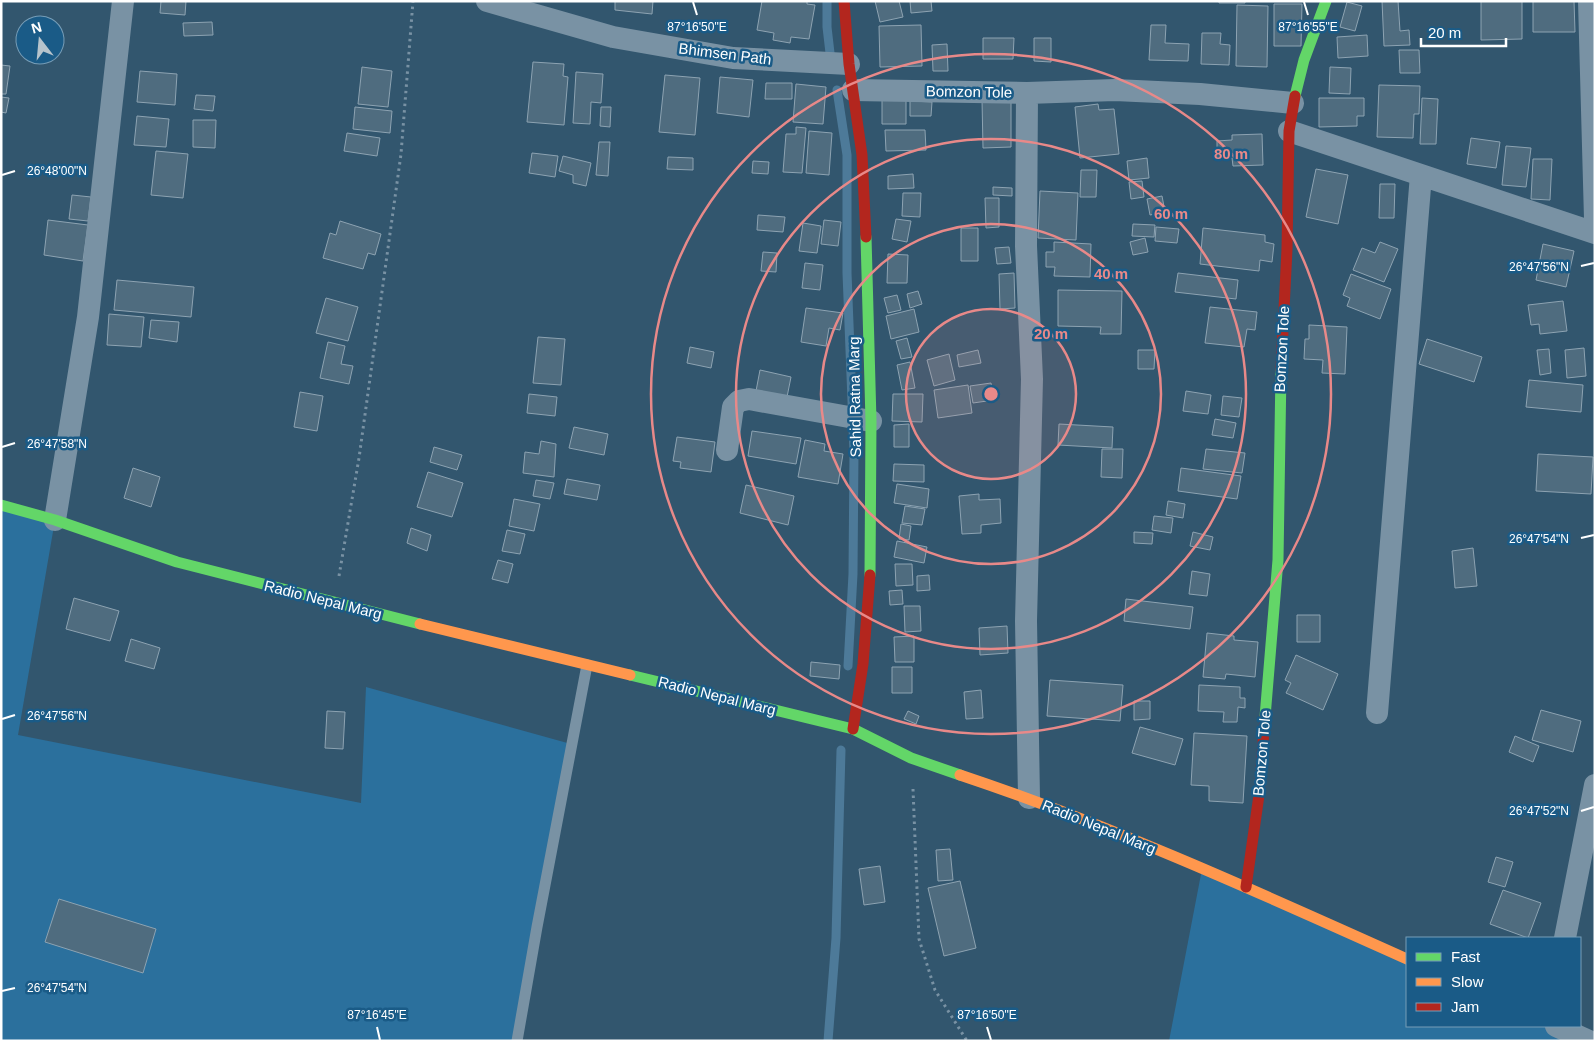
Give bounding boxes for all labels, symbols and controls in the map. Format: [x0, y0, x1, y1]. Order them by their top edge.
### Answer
north arrow [15, 15, 65, 65]
scale bar [1421, 15, 1506, 47]
text: N [29, 18, 43, 37]
text: 87°16'50"E [667, 20, 727, 34]
text: 87°16'55"E [1278, 20, 1338, 34]
text: 20 m [1428, 24, 1461, 41]
street label: Bhimsen Path [678, 39, 772, 68]
street label: Bomzon Tole [926, 82, 1012, 101]
text: 80 m [1214, 145, 1248, 162]
text: 26°48'00"N [27, 164, 87, 178]
text: 60 m [1154, 205, 1188, 222]
text: 26°47'56"N [1509, 260, 1569, 274]
text: 40 m [1094, 265, 1128, 282]
street label: Bomzon Tole [1271, 305, 1292, 393]
text: 20 m [1034, 325, 1068, 342]
street label: Sahid Ratna Marg [845, 336, 864, 458]
centre of rings [982, 385, 1000, 403]
text: 26°47'58"N [27, 437, 87, 451]
text: 26°47'54"N [1509, 532, 1569, 546]
street label: Radio Nepal Marg [262, 577, 384, 622]
street label: Radio Nepal Marg [656, 673, 778, 718]
text: 26°47'56"N [27, 709, 87, 723]
street label: Bomzon Tole [1249, 709, 1274, 797]
street label: Radio Nepal Marg [1040, 796, 1158, 857]
text: 26°47'52"N [1509, 804, 1569, 818]
legend [1406, 937, 1581, 1027]
text: Fast [1451, 948, 1481, 965]
text: Slow [1451, 973, 1484, 990]
text: 26°47'54"N [27, 981, 87, 995]
text: Jam [1451, 998, 1479, 1015]
text: 87°16'45"E [347, 1008, 407, 1022]
text: 87°16'50"E [957, 1008, 1017, 1022]

